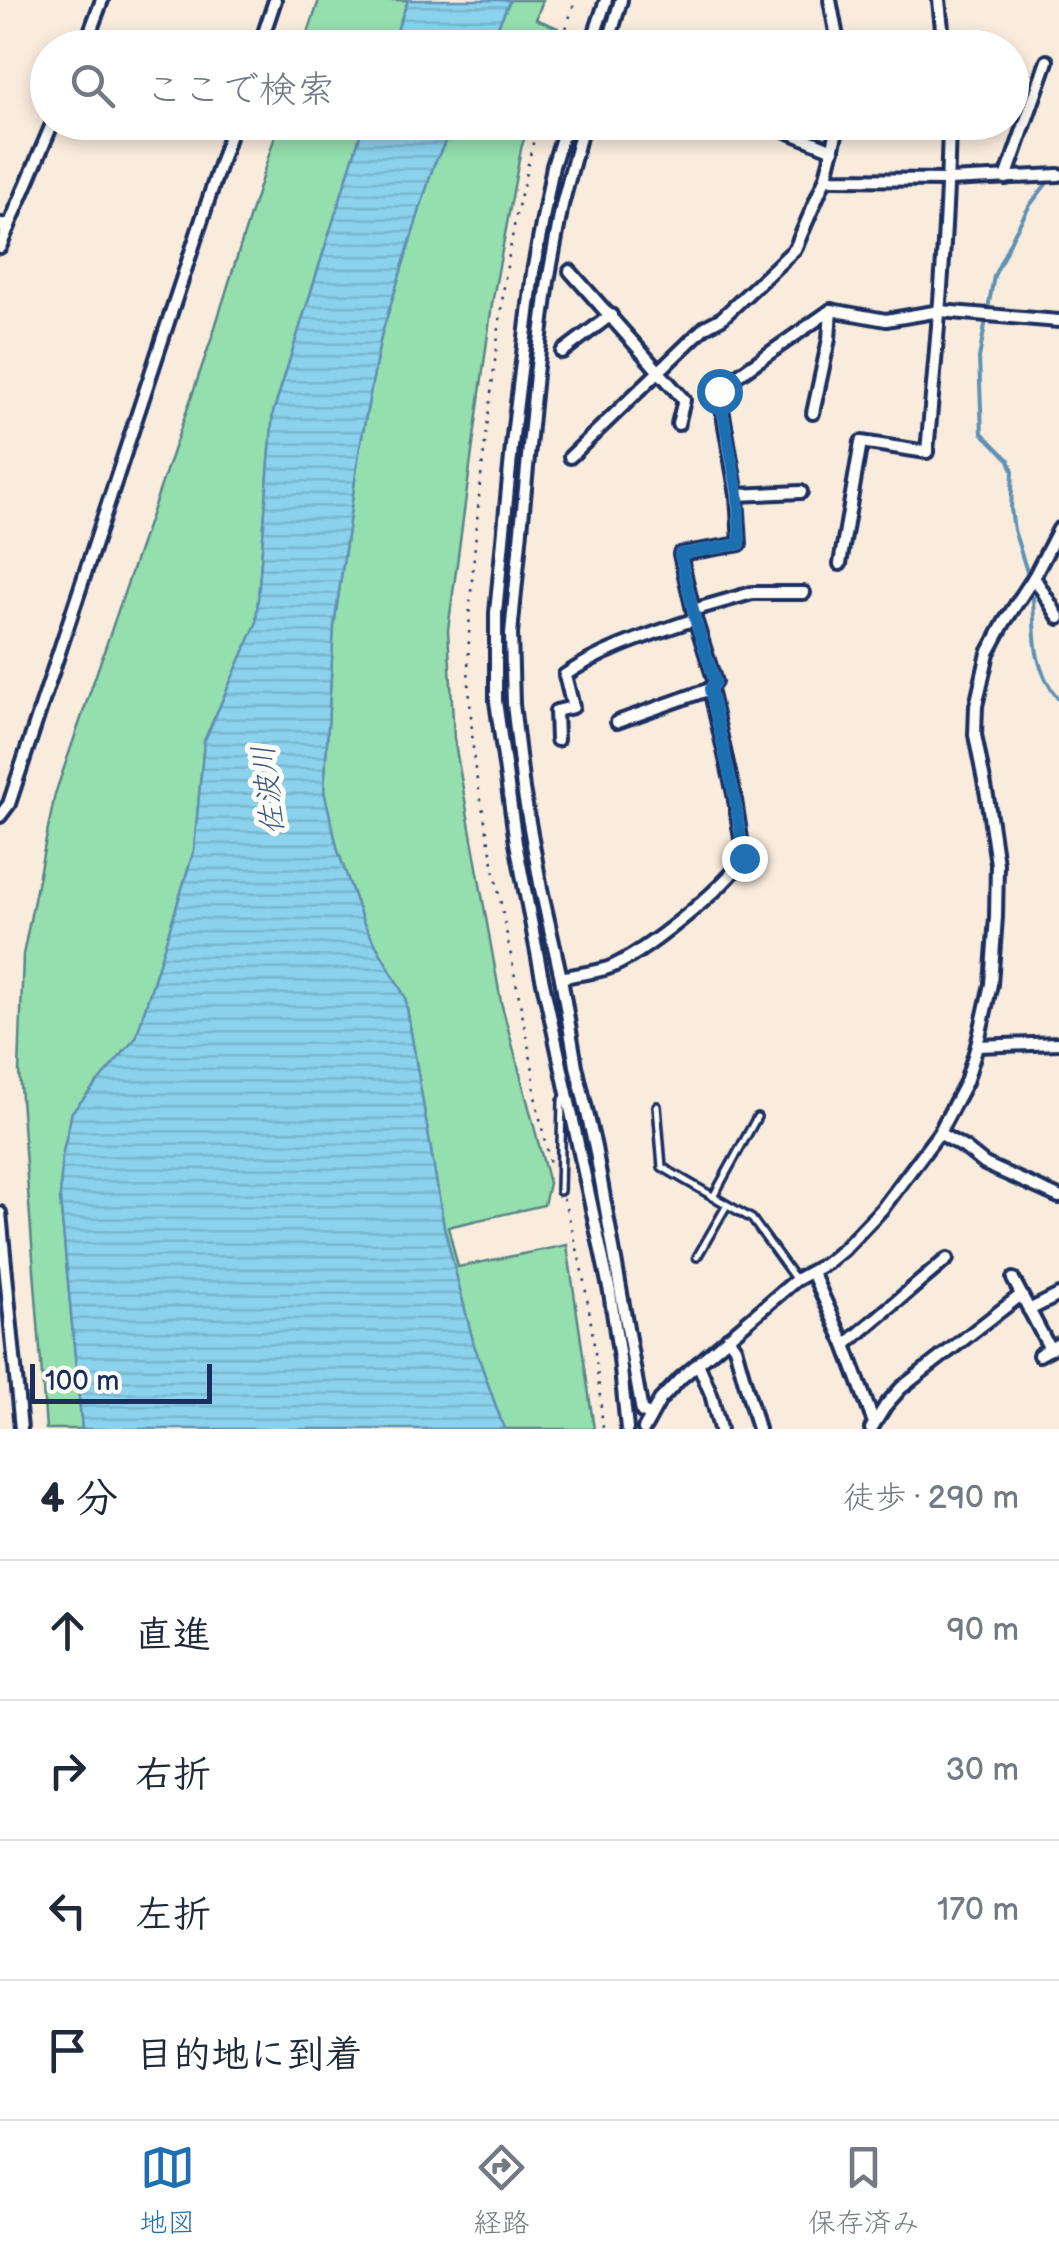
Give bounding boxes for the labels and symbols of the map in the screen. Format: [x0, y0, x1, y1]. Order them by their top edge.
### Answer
route start [697, 369, 743, 415]
water label: 佐波川 [246, 743, 292, 837]
route end [722, 836, 768, 882]
scale bar [30, 1359, 212, 1404]

